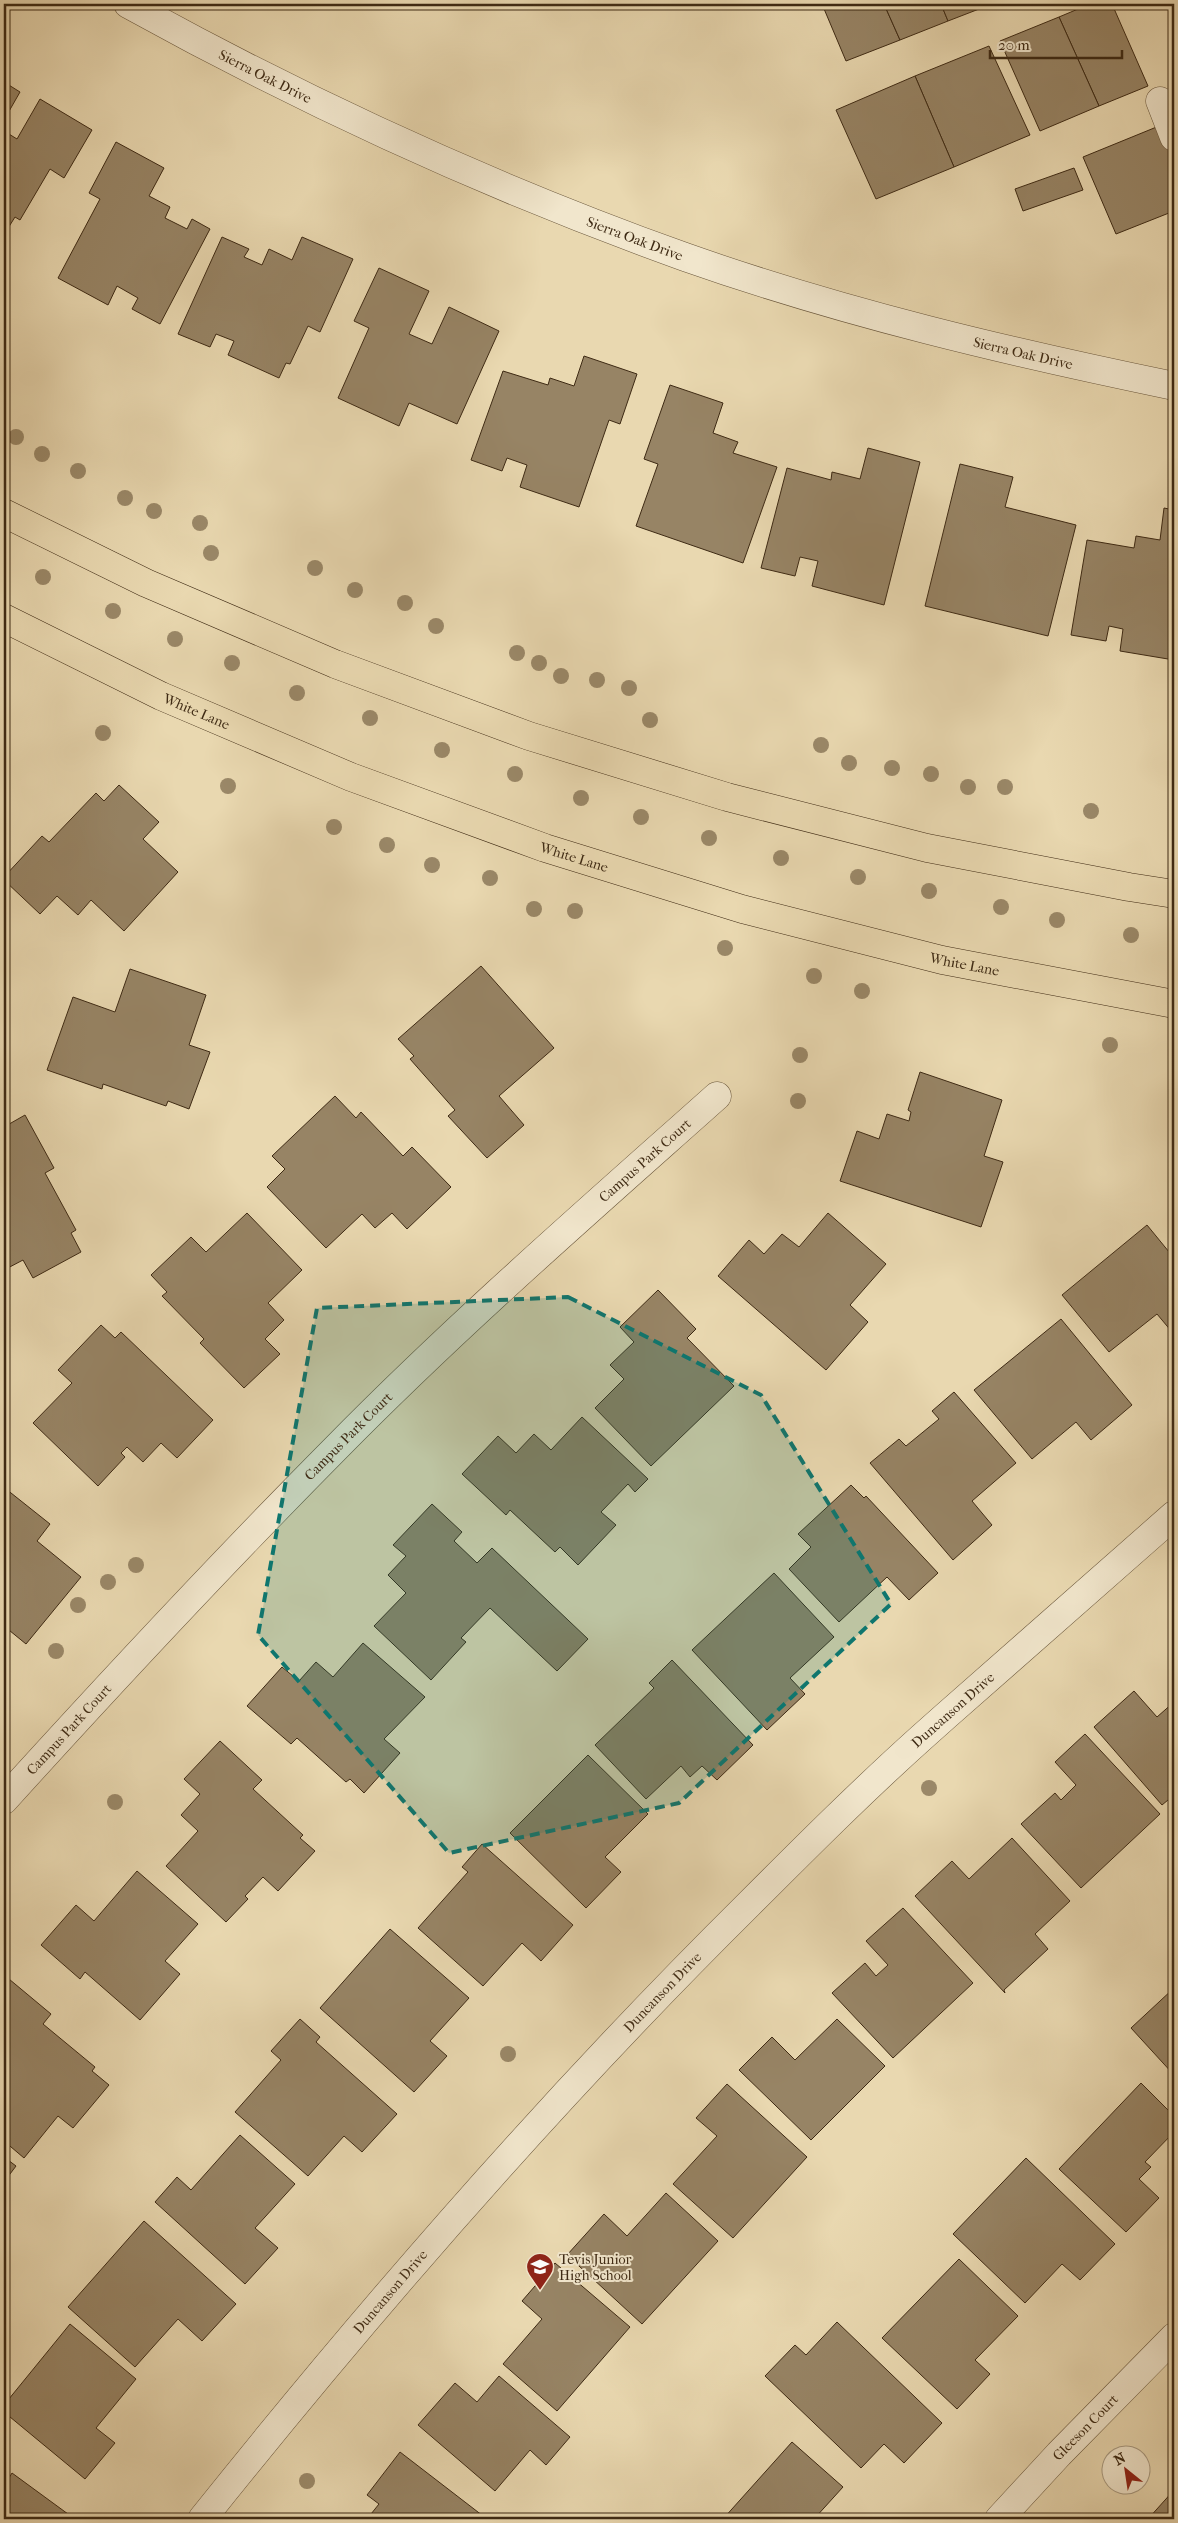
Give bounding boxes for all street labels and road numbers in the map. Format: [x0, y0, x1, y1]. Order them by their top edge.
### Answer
street label: Sierra Oak Drive [216, 46, 314, 107]
street label: Sierra Oak Drive [584, 213, 685, 264]
street label: Sierra Oak Drive [972, 333, 1074, 373]
street label: White Lane [160, 689, 232, 733]
street label: White Lane [537, 838, 610, 876]
street label: White Lane [927, 948, 1001, 979]
street label: Campus Park Court [595, 1115, 694, 1206]
street label: Campus Park Court [301, 1388, 396, 1484]
street label: Duncanson Drive [908, 1669, 998, 1751]
street label: Campus Park Court [23, 1680, 115, 1778]
street label: Duncanson Drive [620, 1948, 705, 2036]
street label: Duncanson Drive [349, 2246, 431, 2337]
street label: Gleeson Court [1049, 2390, 1122, 2464]

